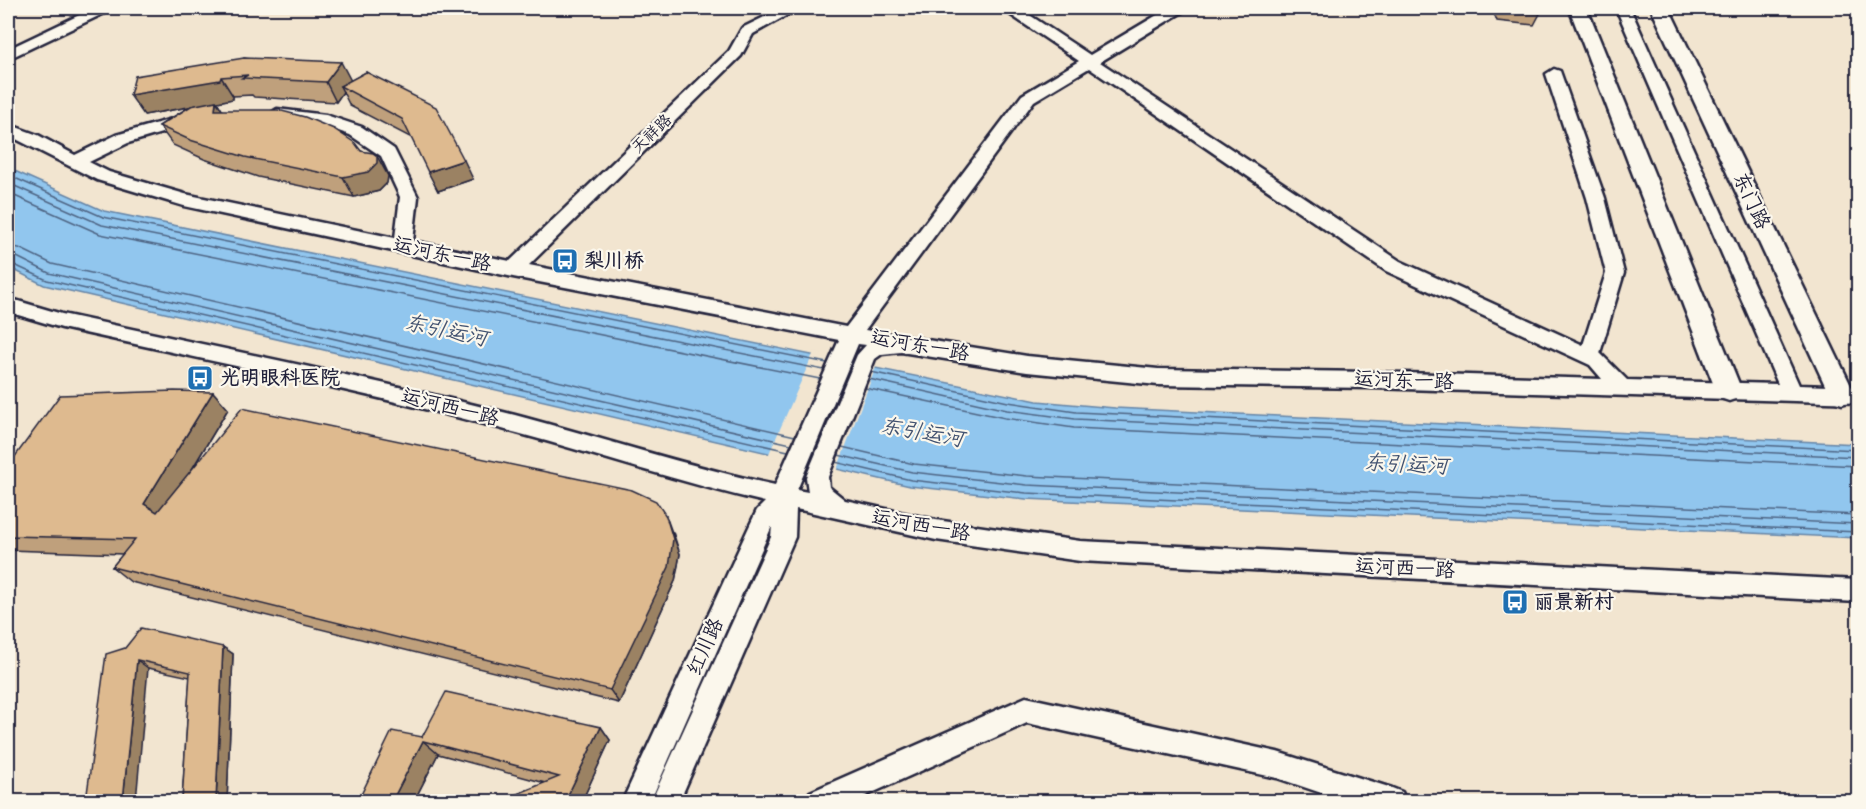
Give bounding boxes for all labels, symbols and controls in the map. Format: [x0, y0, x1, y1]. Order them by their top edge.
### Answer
street label: 天祥路 [627, 110, 677, 158]
street label: 东门路 [1726, 168, 1776, 235]
street label: 运河东一路 [390, 231, 495, 279]
bus stop icon: 梨川桥 [550, 246, 580, 276]
place label: 梨川桥 [584, 248, 644, 275]
water label: 东引运河 [402, 309, 493, 354]
street label: 运河东一路 [868, 324, 973, 368]
bus stop icon: 光明眼科医院 [185, 363, 215, 393]
place label: 光明眼科医院 [220, 365, 340, 392]
street label: 运河东一路 [1354, 366, 1455, 396]
street label: 运河西一路 [398, 383, 503, 433]
water label: 东引运河 [878, 412, 969, 455]
water label: 东引运河 [1363, 449, 1452, 481]
street label: 运河西一路 [869, 504, 974, 548]
street label: 运河西一路 [1354, 553, 1457, 585]
bus stop icon: 丽景新村 [1500, 587, 1530, 617]
place label: 丽景新村 [1534, 589, 1614, 616]
street label: 红川路 [681, 613, 731, 680]

